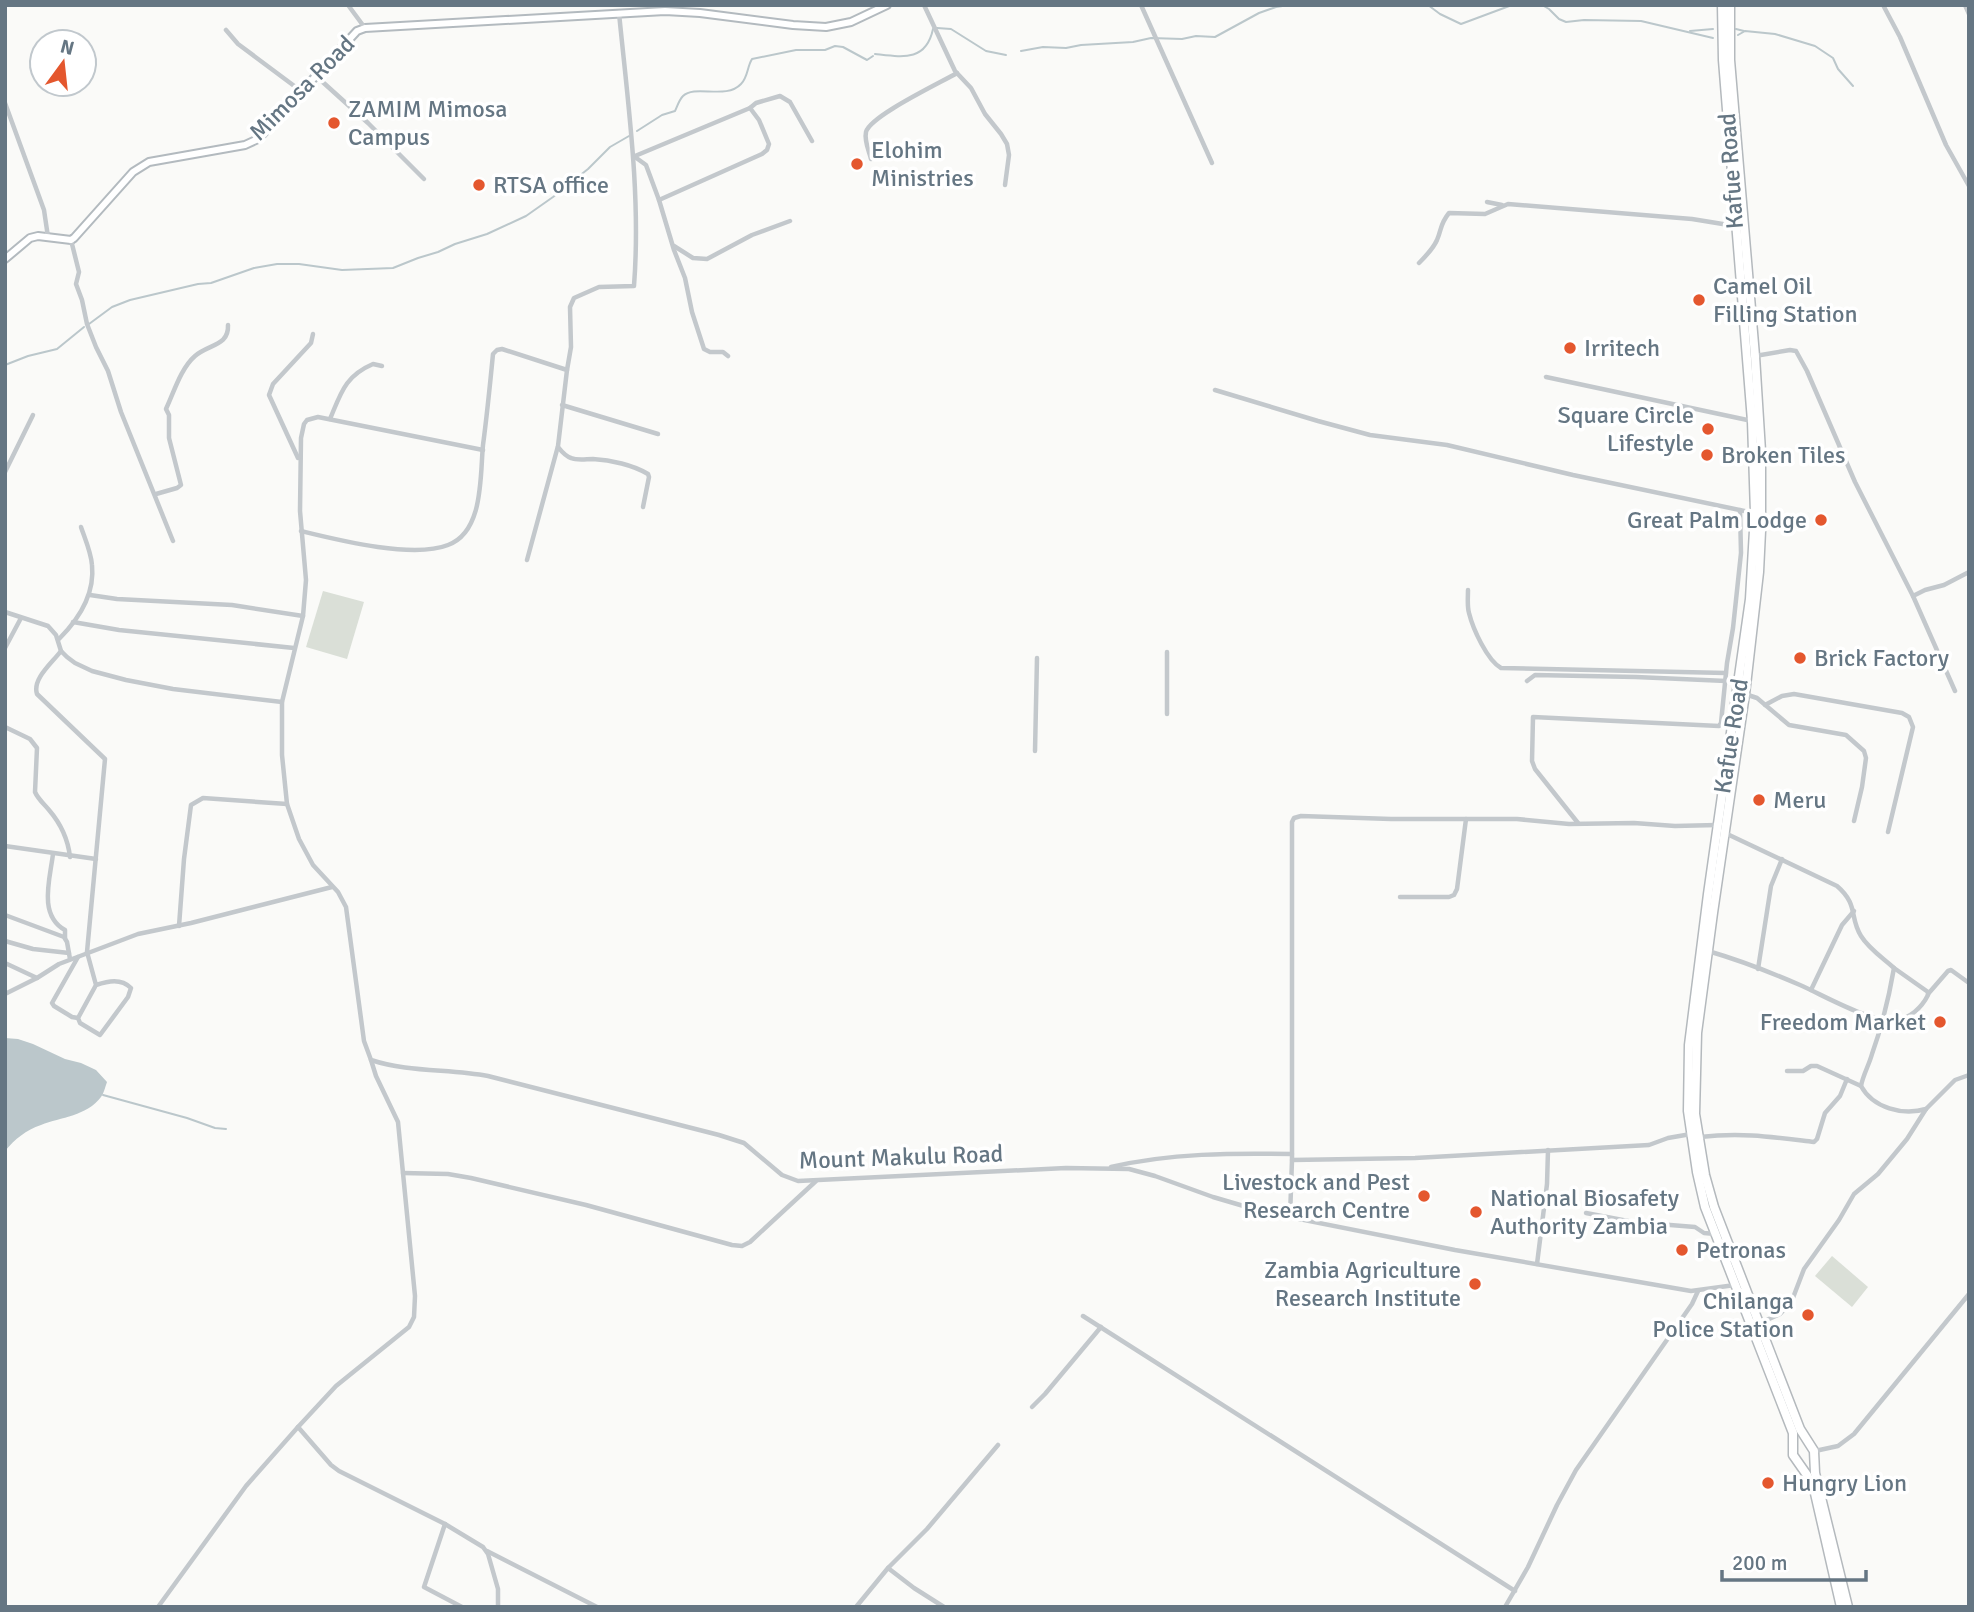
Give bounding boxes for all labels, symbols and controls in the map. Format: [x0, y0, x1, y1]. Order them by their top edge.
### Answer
north arrow [28, 28, 98, 98]
street label: Mimosa Road [243, 29, 361, 147]
text: N [58, 34, 77, 61]
place label: ZAMIM Mimosa Campus [348, 94, 507, 152]
street label: Kafue Road [1712, 112, 1750, 230]
marker: ZAMIM Mimosa Campus [326, 115, 342, 131]
place label: Elohim Ministries [871, 135, 974, 193]
marker: Elohim Ministries [849, 156, 865, 172]
place label: RTSA office [493, 170, 609, 200]
marker: RTSA office [471, 177, 487, 193]
place label: Camel Oil Filling Station [1713, 271, 1858, 329]
marker: Camel Oil Filling Station [1691, 292, 1707, 308]
place label: Irritech [1584, 333, 1660, 363]
marker: Irritech [1562, 340, 1578, 356]
place label: Square Circle Lifestyle [1558, 400, 1694, 458]
marker: Square Circle Lifestyle [1700, 421, 1716, 437]
place label: Broken Tiles [1721, 440, 1846, 470]
marker: Broken Tiles [1699, 447, 1715, 463]
place label: Great Palm Lodge [1627, 505, 1807, 535]
marker: Great Palm Lodge [1813, 512, 1829, 528]
place label: Brick Factory [1814, 643, 1949, 673]
marker: Brick Factory [1792, 650, 1808, 666]
street label: Kafue Road [1707, 676, 1755, 796]
place label: Meru [1773, 785, 1826, 815]
marker: Meru [1751, 792, 1767, 808]
place label: Freedom Market [1760, 1007, 1926, 1037]
marker: Freedom Market [1932, 1014, 1948, 1030]
street label: Mount Makulu Road [798, 1138, 1004, 1176]
place label: Livestock and Pest Research Centre [1222, 1167, 1410, 1225]
place label: National Biosafety Authority Zambia [1490, 1183, 1679, 1241]
marker: Livestock and Pest Research Centre [1416, 1188, 1432, 1204]
marker: National Biosafety Authority Zambia [1468, 1204, 1484, 1220]
place label: Petronas [1696, 1235, 1786, 1265]
marker: Petronas [1674, 1242, 1690, 1258]
place label: Zambia Agriculture Research Institute [1264, 1255, 1461, 1313]
marker: Zambia Agriculture Research Institute [1467, 1276, 1483, 1292]
place label: Chilanga Police Station [1652, 1286, 1794, 1344]
marker: Chilanga Police Station [1800, 1307, 1816, 1323]
place label: Hungry Lion [1782, 1468, 1907, 1498]
marker: Hungry Lion [1760, 1475, 1776, 1491]
scale bar [1722, 1538, 1866, 1582]
text: 200 m [1732, 1550, 1787, 1576]

